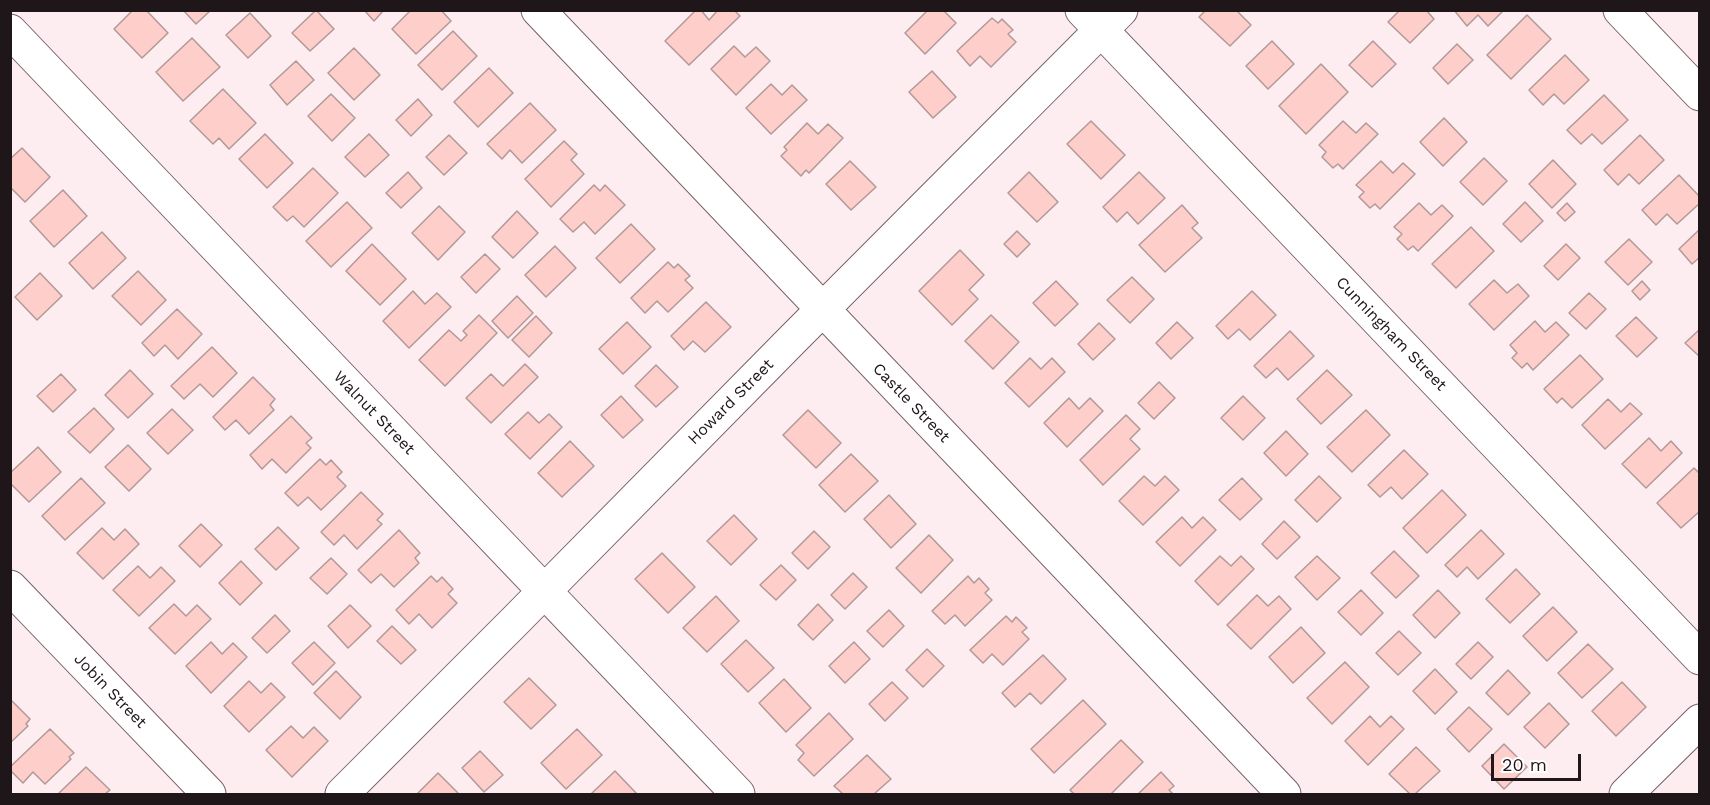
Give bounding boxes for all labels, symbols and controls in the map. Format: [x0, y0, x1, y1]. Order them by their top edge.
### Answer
street label: Cunningham Street [1332, 273, 1450, 395]
street label: Howard Street [684, 355, 778, 449]
street label: Castle Street [868, 359, 954, 447]
street label: Walnut Street [329, 367, 419, 459]
street label: Jobin Street [70, 650, 150, 732]
scale bar [1494, 742, 1584, 780]
text: 20 m [1502, 754, 1547, 775]

